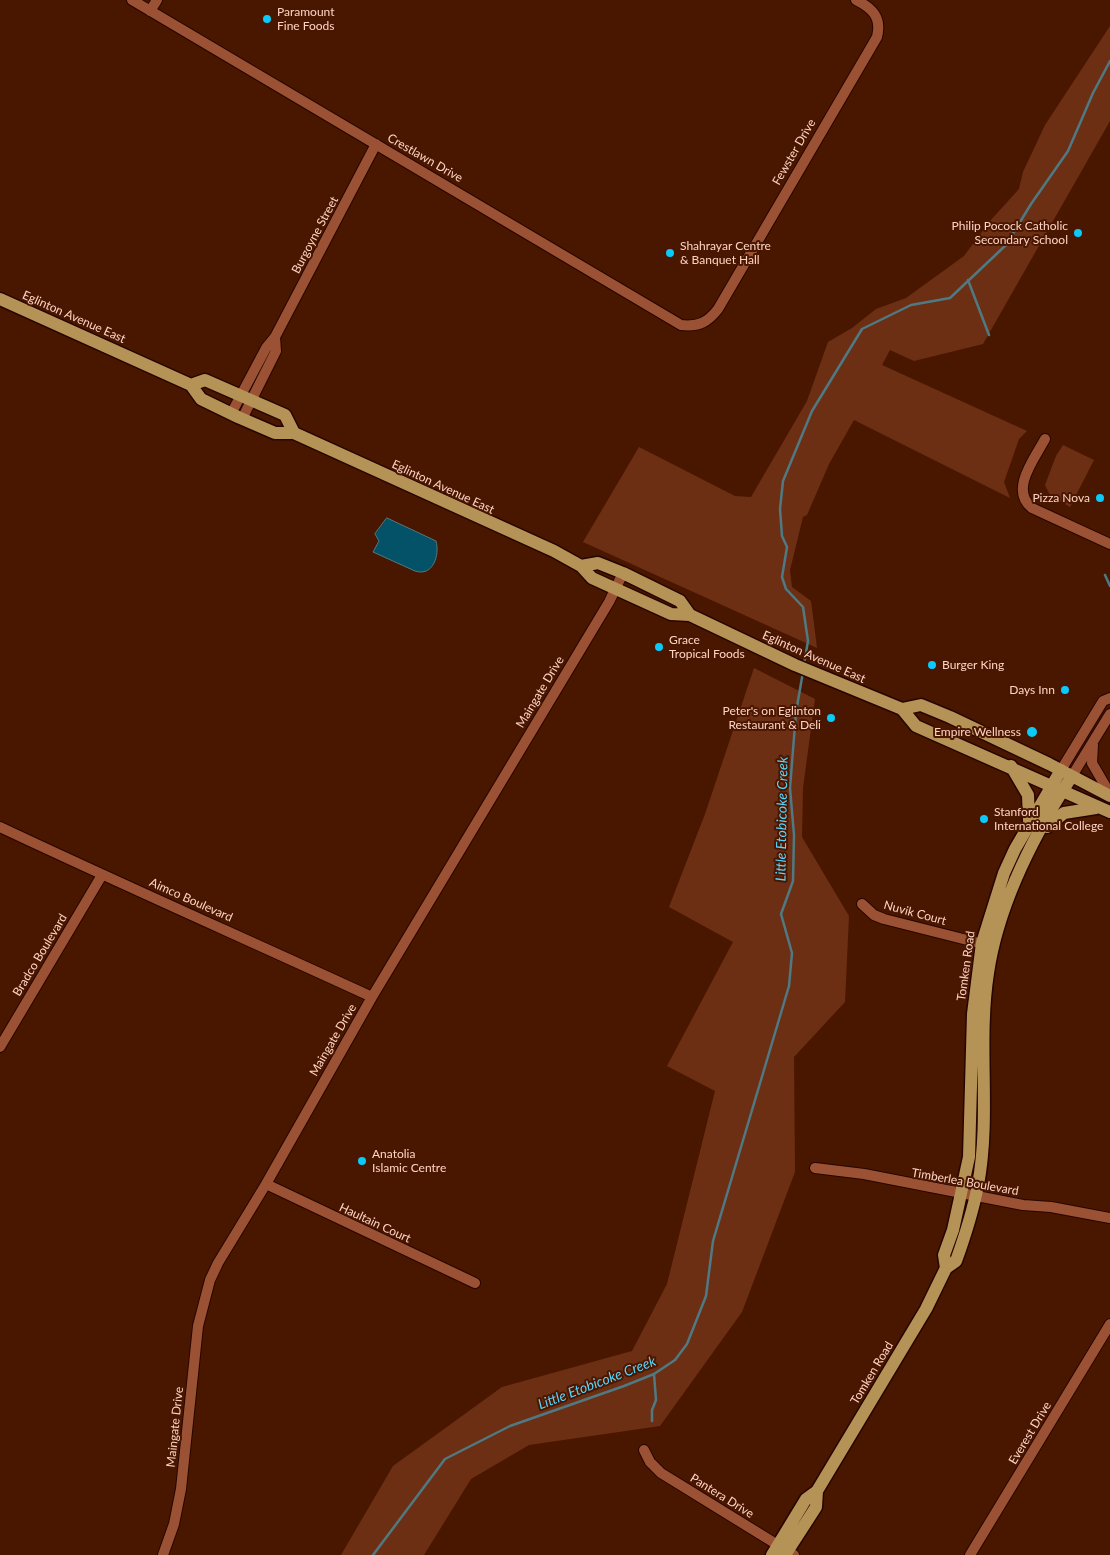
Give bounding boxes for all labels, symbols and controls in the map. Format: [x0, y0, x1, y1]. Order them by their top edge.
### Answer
place label: Paramount Fine Foods [277, 5, 335, 33]
marker: Paramount Fine Foods [261, 13, 273, 25]
street label: Fewster Drive [769, 116, 819, 188]
street label: Crestlawn Drive [385, 131, 465, 185]
street label: Burgoyne Street [289, 194, 341, 276]
place label: Philip Pocock Catholic Secondary School [952, 219, 1068, 247]
marker: Philip Pocock Catholic Secondary School [1072, 227, 1084, 239]
place label: Shahrayar Centre & Banquet Hall [680, 239, 771, 267]
marker: Shahrayar Centre & Banquet Hall [664, 247, 676, 259]
street label: Eglinton Avenue East [20, 288, 128, 346]
street label: Eglinton Avenue East [390, 457, 496, 517]
place label: Pizza Nova [1032, 491, 1090, 505]
marker: Pizza Nova [1094, 492, 1106, 504]
street label: Eglinton Avenue East [760, 628, 868, 686]
place label: Grace Tropical Foods [669, 633, 745, 661]
marker: Grace Tropical Foods [653, 641, 665, 653]
street label: Maingate Drive [513, 654, 567, 730]
place label: Burger King [942, 658, 1004, 672]
marker: Burger King [926, 659, 938, 671]
place label: Days Inn [1009, 683, 1055, 697]
marker: Days Inn [1059, 684, 1071, 696]
place label: Peter's on Eglinton Restaurant & Deli [723, 704, 821, 732]
marker: Peter's on Eglinton Restaurant & Deli [825, 712, 837, 724]
place label: Empire Wellness [934, 725, 1021, 739]
marker: Empire Wellness [1025, 725, 1039, 739]
water label: Little Etobicoke Creek [773, 756, 791, 882]
place label: Stanford International College [994, 805, 1103, 833]
marker: Stanford International College [978, 813, 990, 825]
street label: Aimco Boulevard [147, 875, 235, 925]
street label: Nuvik Court [882, 898, 948, 928]
street label: Bradco Boulevard [10, 911, 70, 999]
street label: Tomken Road [954, 930, 978, 1002]
street label: Maingate Drive [307, 1001, 359, 1079]
place label: Anatolia Islamic Centre [372, 1147, 446, 1175]
marker: Anatolia Islamic Centre [356, 1155, 368, 1167]
street label: Timberlea Boulevard [910, 1165, 1020, 1199]
street label: Haultain Court [337, 1200, 413, 1246]
street label: Tomken Road [848, 1339, 896, 1407]
water label: Little Etobicoke Creek [536, 1353, 658, 1413]
street label: Maingate Drive [164, 1386, 186, 1468]
street label: Everest Drive [1006, 1399, 1054, 1467]
street label: Pantera Drive [688, 1471, 756, 1521]

